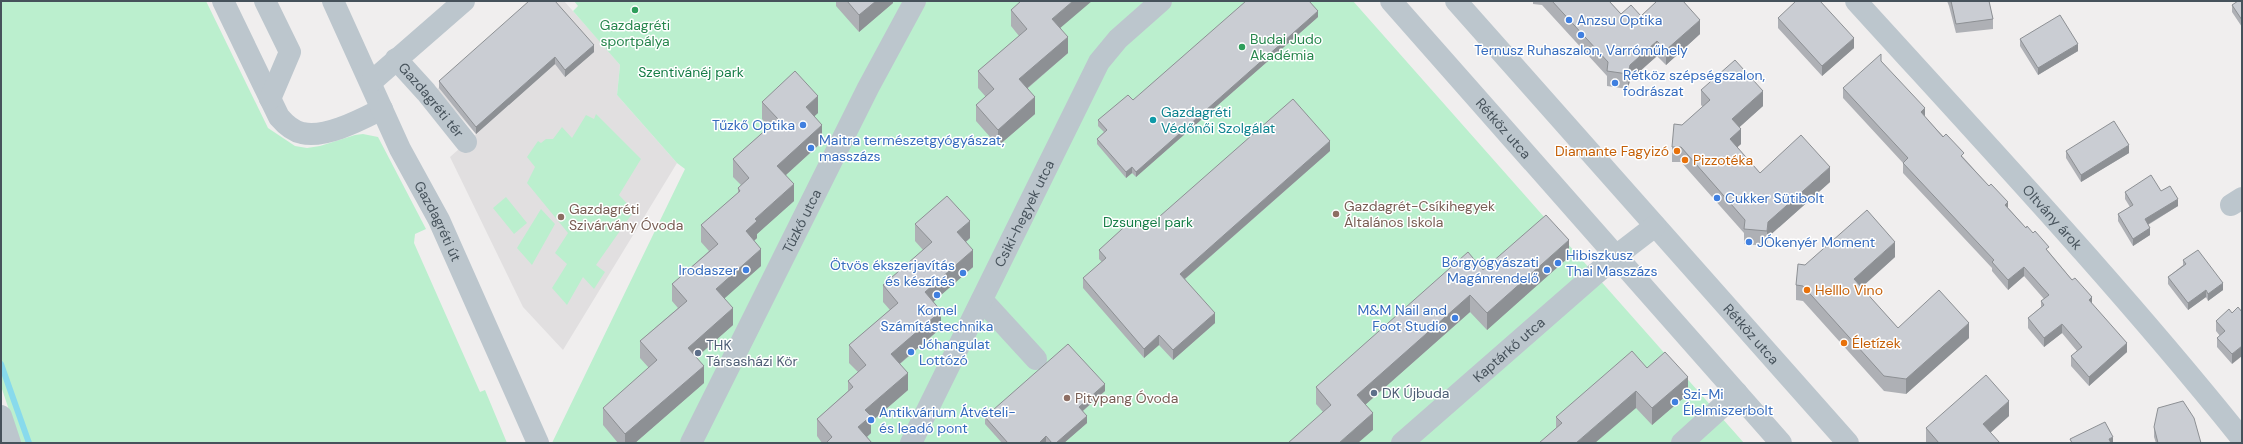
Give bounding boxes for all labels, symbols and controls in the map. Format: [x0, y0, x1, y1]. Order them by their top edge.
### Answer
marker: Gazdagréti sportpálya [630, 5, 640, 15]
place label: Anzsu Optika [1577, 11, 1662, 29]
marker: Anzsu Optika [1564, 15, 1574, 25]
place label: Gazdagréti sportpálya [600, 16, 670, 50]
place label: Budai Judo Akadémia [1250, 30, 1322, 64]
marker: Ternusz Ruhaszalon, Varróműhely [1576, 30, 1586, 40]
place label: Ternusz Ruhaszalon, Varróműhely [1474, 41, 1688, 59]
marker: Budai Judo Akadémia [1237, 42, 1247, 52]
street label: Gazdagréti tér [395, 59, 468, 141]
park label: Szentivánéj park [638, 63, 744, 81]
place label: Rétköz szépségszalon, fodrászat [1623, 66, 1766, 100]
marker: Rétköz szépségszalon, fodrászat [1610, 78, 1620, 88]
street label: Rétköz utca [1472, 94, 1535, 163]
place label: Gazdagréti Védőnői Szolgálat [1161, 103, 1275, 137]
marker: Gazdagréti Védőnői Szolgálat [1148, 115, 1158, 125]
place label: Tűzkő Optika [712, 116, 795, 134]
marker: Tűzkő Optika [798, 120, 808, 130]
place label: Maitra természetgyógyászat, masszázs [819, 131, 1005, 165]
place label: Diamante Fagyizó [1555, 142, 1669, 160]
marker: Maitra természetgyógyászat, masszázs [806, 143, 816, 153]
marker: Diamante Fagyizó [1672, 146, 1682, 156]
place label: Pizzotéka [1693, 151, 1753, 169]
marker: Pizzotéka [1680, 155, 1690, 165]
street label: Csiki-hegyek utca [990, 157, 1058, 270]
street label: Gazdagréti út [410, 178, 465, 264]
street label: Oltvány árok [2019, 181, 2086, 253]
street label: Tűzkő utca [778, 186, 825, 256]
place label: Cukker Sütibolt [1725, 189, 1824, 207]
marker: Cukker Sütibolt [1712, 193, 1722, 203]
place label: Gazdagrét-Csíkihegyek Általános Iskola [1344, 197, 1495, 231]
place label: Gazdagréti Szivárvány Óvoda [569, 200, 683, 234]
marker: Gazdagrét-Csíkihegyek Általános Iskola [1331, 209, 1341, 219]
marker: Gazdagréti Szivárvány Óvoda [556, 212, 566, 222]
park label: Dzsungel park [1103, 213, 1193, 231]
place label: JÓkenyér Moment [1757, 233, 1875, 251]
marker: JÓkenyér Moment [1744, 237, 1754, 247]
place label: Hibiszkusz Thai Masszázs [1566, 246, 1658, 280]
place label: Bőrgyógyászati Magánrendelő [1442, 253, 1539, 287]
place label: Ötvös ékszerjavítás és készítés [830, 256, 955, 290]
marker: Hibiszkusz Thai Masszázs [1553, 258, 1563, 268]
place label: Irodaszer [679, 261, 738, 279]
marker: Irodaszer [741, 265, 751, 275]
marker: Bőrgyógyászati Magánrendelő [1542, 265, 1552, 275]
marker: Ötvös ékszerjavítás és készítés [958, 268, 968, 278]
place label: Helllo Vino [1815, 281, 1883, 299]
marker: Helllo Vino [1802, 285, 1812, 295]
marker: Komel Számítástechnika [932, 290, 942, 300]
street label: Rétköz utca [1720, 300, 1783, 368]
place label: Komel Számítástechnika [881, 301, 993, 335]
place label: M&M Nail and Foot Studio [1358, 301, 1447, 335]
marker: M&M Nail and Foot Studio [1450, 313, 1460, 323]
street label: Kaptárkő utca [1469, 313, 1549, 386]
place label: Életízek [1852, 334, 1901, 352]
place label: Jóhangulat Lottózó [919, 335, 990, 369]
place label: THK Társasházi Kör [706, 336, 798, 370]
marker: Életízek [1839, 338, 1849, 348]
marker: Jóhangulat Lottózó [906, 347, 916, 357]
marker: THK Társasházi Kör [693, 348, 703, 358]
place label: DK Újbuda [1382, 384, 1449, 402]
place label: Szi-Mi Élelmiszerbolt [1683, 385, 1773, 419]
marker: DK Újbuda [1369, 388, 1379, 398]
place label: Pitypang Óvoda [1075, 389, 1178, 407]
marker: Pitypang Óvoda [1062, 393, 1072, 403]
marker: Szi-Mi Élelmiszerbolt [1670, 397, 1680, 407]
place label: Antikvárium Átvételi- és leadó pont [879, 403, 1016, 437]
marker: Antikvárium Átvételi- és leadó pont [866, 415, 876, 425]

